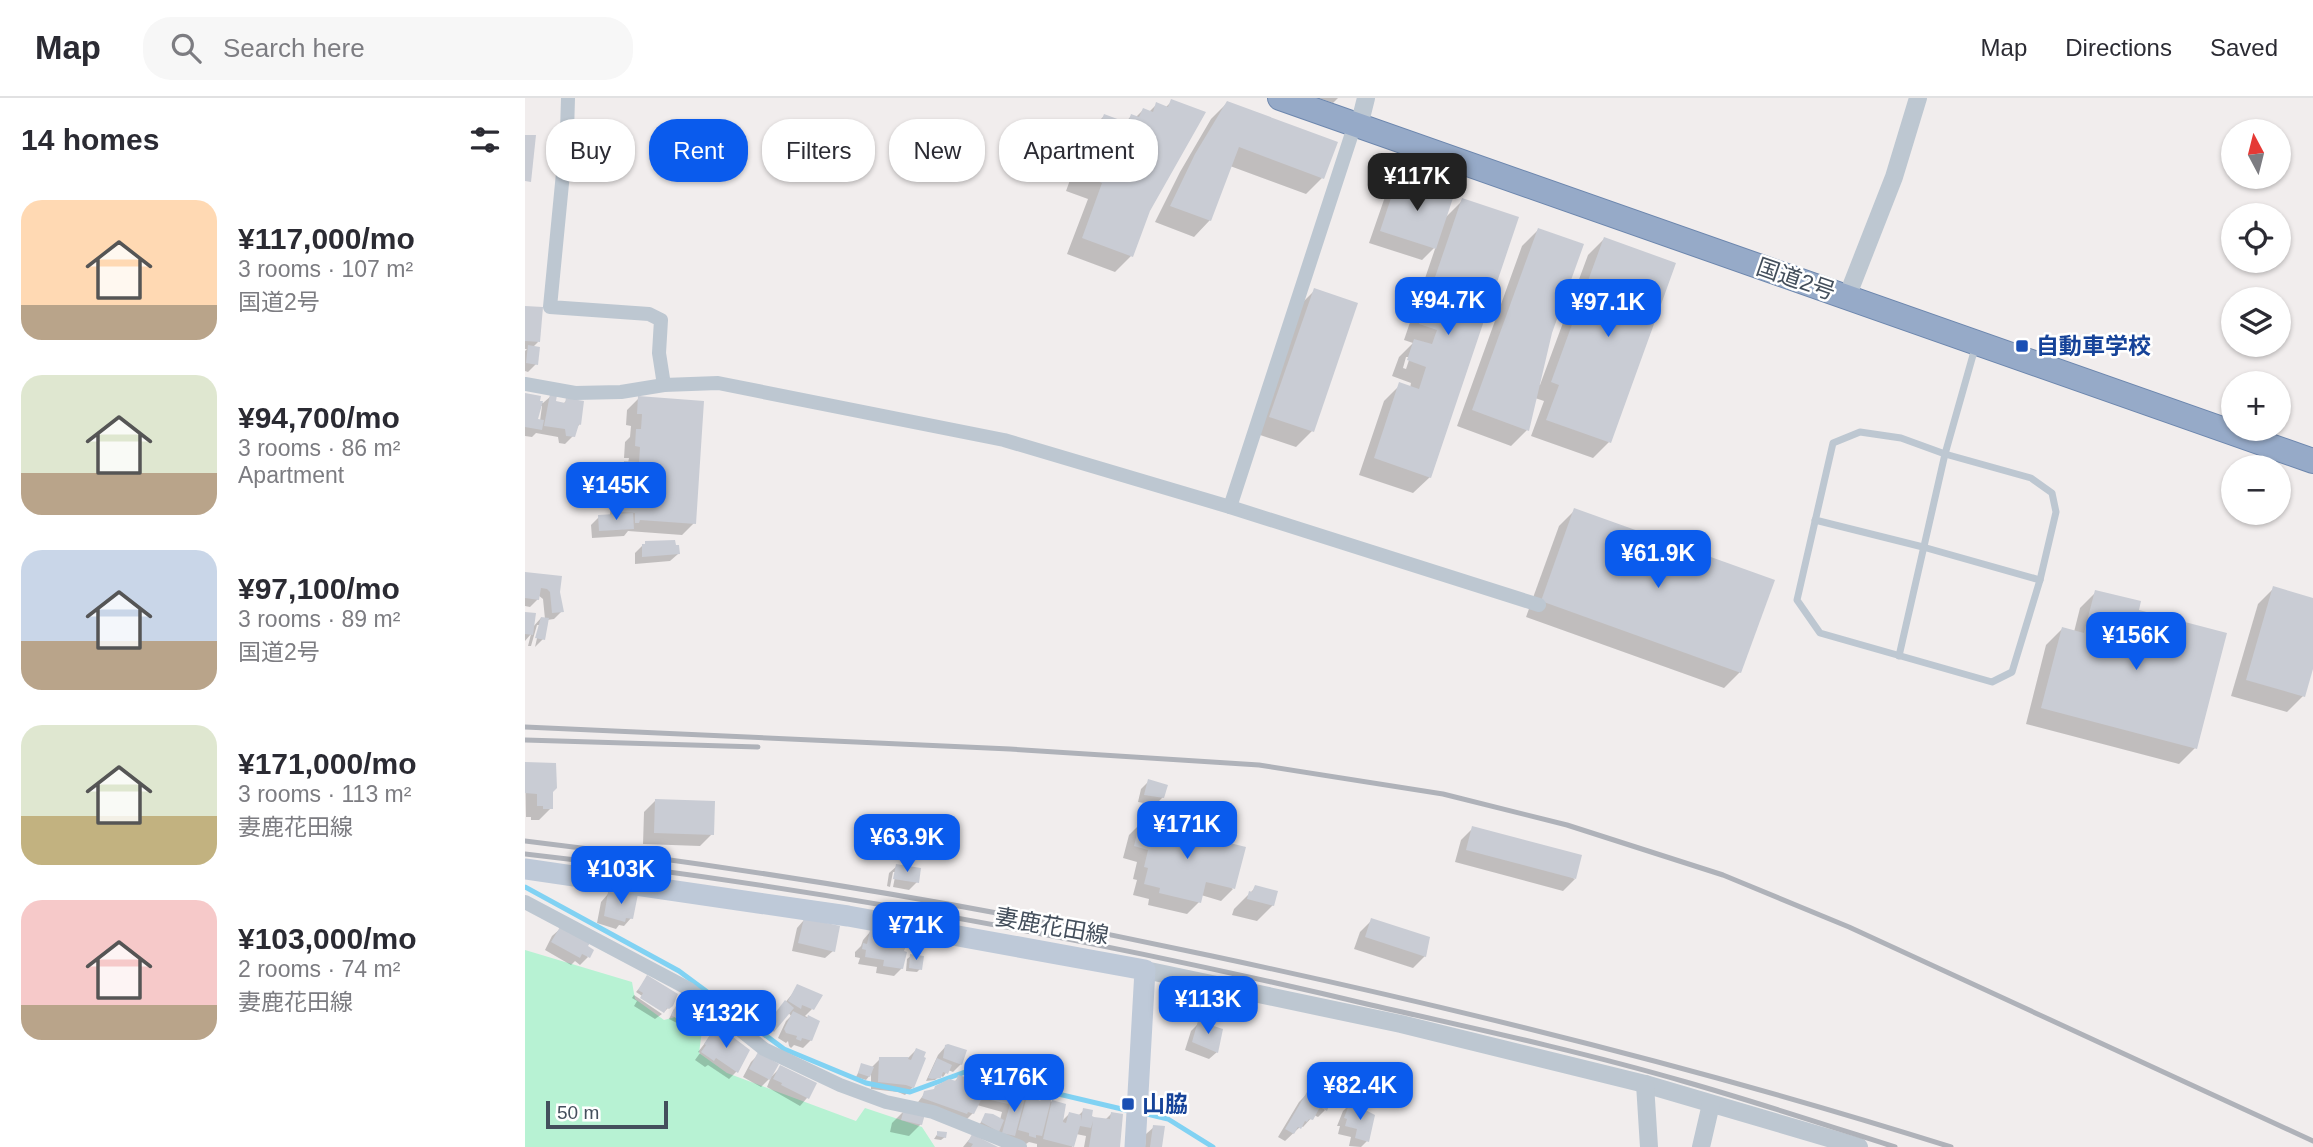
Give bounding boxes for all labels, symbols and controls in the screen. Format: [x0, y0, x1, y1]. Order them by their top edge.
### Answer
search box [143, 17, 633, 80]
text: Map [35, 29, 101, 66]
icon: search [167, 29, 205, 67]
text: Search here [223, 33, 365, 63]
text: Map [1981, 34, 2027, 61]
text: Directions [2065, 34, 2172, 61]
text: Saved [2210, 34, 2278, 61]
chip: Buy [546, 119, 635, 182]
chip: Rent [649, 119, 748, 182]
chip: Filters [762, 119, 875, 182]
chip: New [889, 119, 985, 182]
chip: Apartment [999, 119, 1158, 182]
north arrow [2221, 119, 2291, 189]
map controls [2221, 119, 2291, 525]
icon: filters [466, 121, 504, 159]
text: 14 homes [21, 123, 159, 156]
pin: ¥117K [1368, 153, 1466, 213]
text: ¥117K [1384, 163, 1450, 189]
button: locate [2221, 203, 2291, 273]
text: ¥117,000/mo [238, 222, 415, 255]
icon: home [77, 228, 161, 312]
street label: 国道2号 [1753, 253, 1839, 305]
text: 3 rooms · 107 m² [238, 256, 413, 282]
pin: ¥94.7K [1391, 278, 1505, 337]
pin: ¥97.1K [1551, 280, 1665, 339]
text: ¥94.7K [1411, 287, 1485, 313]
button: layers [2221, 287, 2291, 357]
text: 国道2号 [238, 289, 320, 315]
text: ¥97.1K [1571, 289, 1645, 315]
place label: 自動車学校 [2036, 333, 2151, 359]
marker: 自動車学校 [2014, 338, 2030, 354]
button: + [2221, 371, 2291, 441]
text: ¥94,700/mo [238, 401, 400, 434]
icon: home [77, 403, 161, 487]
text: 3 rooms · 86 m² [238, 435, 400, 461]
button: − [2221, 455, 2291, 525]
text: Apartment [238, 462, 344, 488]
pin: ¥145K [567, 462, 665, 522]
text: ¥145K [582, 472, 650, 498]
pin: ¥61.9K [1601, 531, 1715, 590]
text: ¥61.9K [1621, 540, 1695, 566]
text: ¥97,100/mo [238, 572, 400, 605]
icon: home [77, 578, 161, 662]
text: 3 rooms · 89 m² [238, 606, 400, 632]
pin: ¥156K [2087, 612, 2185, 672]
text: ¥156K [2102, 622, 2170, 648]
text: 国道2号 [238, 639, 320, 665]
text: ¥171,000/mo [238, 747, 416, 780]
icon: home [77, 753, 161, 837]
text: 3 rooms · 113 m² [238, 781, 411, 807]
pin: ¥171K [1138, 802, 1236, 861]
text: ¥171K [1153, 811, 1221, 837]
text: 妻鹿花田線 [238, 814, 353, 840]
pin: ¥63.9K [850, 814, 964, 874]
text: ¥63.9K [870, 824, 944, 850]
pin: ¥103K [572, 846, 670, 906]
text: ¥103K [587, 856, 655, 882]
pin: ¥71K [875, 902, 957, 962]
street label: 妻鹿花田線 [993, 903, 1111, 949]
text: ¥71K [889, 912, 943, 938]
text: ¥103,000/mo [238, 922, 416, 955]
icon: home [77, 928, 161, 1012]
text: 2 rooms · 74 m² [238, 956, 400, 982]
pin: ¥113K [1159, 976, 1257, 1036]
text: ¥113K [1175, 986, 1241, 1012]
text: 妻鹿花田線 [238, 989, 353, 1015]
pin: ¥132K [677, 990, 775, 1050]
text: ¥132K [692, 1000, 760, 1026]
pin: ¥176K [965, 1054, 1063, 1114]
pin: ¥82.4K [1303, 1062, 1417, 1122]
text: ¥176K [980, 1064, 1048, 1090]
text: ¥82.4K [1323, 1072, 1397, 1098]
place label: 山脇 [1142, 1091, 1188, 1117]
marker: 山脇 [1120, 1096, 1136, 1112]
scale bar [546, 1098, 669, 1130]
text: 50 m [557, 1102, 599, 1123]

